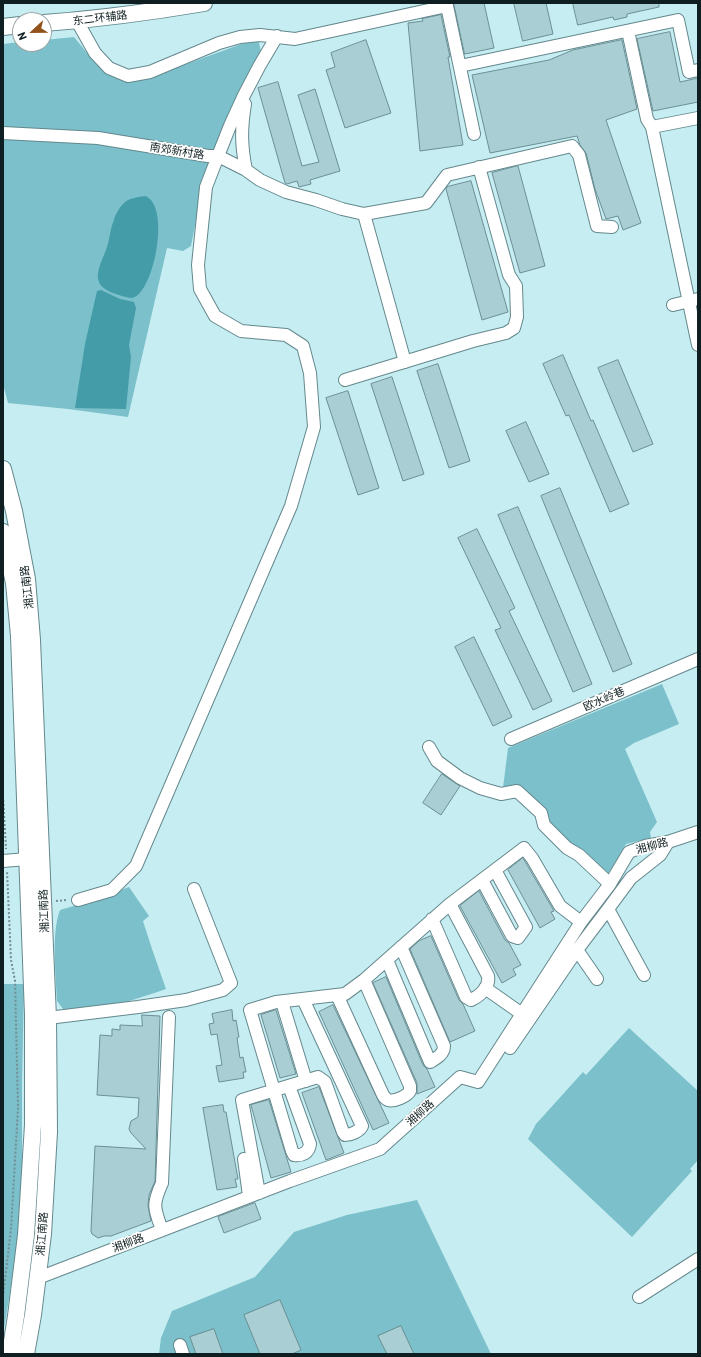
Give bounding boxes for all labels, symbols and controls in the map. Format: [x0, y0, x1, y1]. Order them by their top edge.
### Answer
street label: 东二环辅路 [72, 8, 128, 28]
north arrow [12, 12, 52, 52]
text: N [14, 30, 29, 42]
street label: 南郊新村路 [149, 140, 205, 162]
street label: 湘江南路 [18, 564, 36, 610]
street label: 欧水岭巷 [581, 684, 627, 714]
street label: 湘柳路 [634, 835, 670, 857]
street label: 湘江南路 [37, 889, 51, 933]
street label: 湘柳路 [403, 1097, 437, 1129]
street label: 湘江南路 [34, 1212, 50, 1256]
street label: 湘柳路 [110, 1231, 146, 1255]

